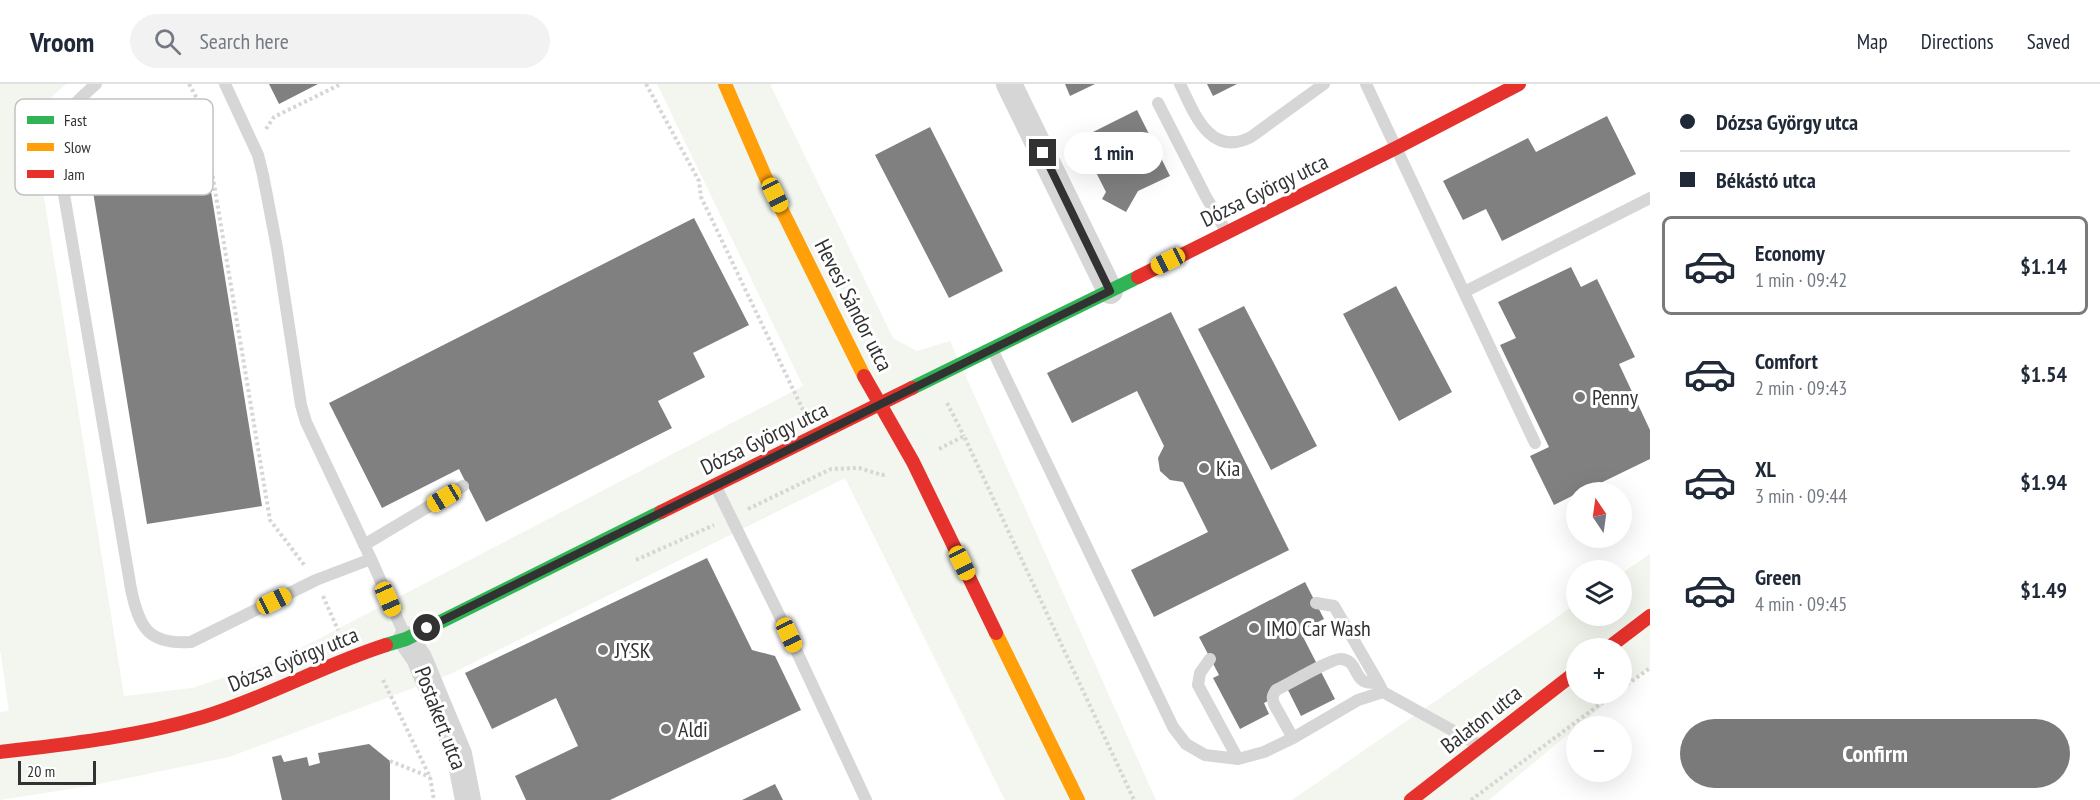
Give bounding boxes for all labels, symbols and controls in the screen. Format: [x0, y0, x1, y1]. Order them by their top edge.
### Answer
search box [130, 14, 550, 68]
text: Vroom [30, 23, 94, 60]
icon: search [151, 25, 184, 58]
text: Search here [199, 27, 289, 55]
text: Map [1857, 28, 1888, 55]
text: Directions [1921, 28, 1994, 55]
text: Saved [2027, 28, 2070, 55]
legend [15, 99, 213, 195]
text: Dózsa György utca [1716, 108, 1858, 136]
text: Fast [64, 110, 87, 130]
callout: 1 min [1064, 132, 1163, 174]
text: Slow [64, 137, 91, 157]
route end [1029, 139, 1056, 166]
text: 1 min [1093, 140, 1134, 166]
street label: Dózsa György utca [1196, 147, 1332, 233]
text: Jam [63, 164, 85, 184]
text: Békástó utca [1716, 166, 1816, 194]
car [759, 175, 791, 215]
street label: Hevesi Sándor utca [809, 234, 899, 376]
icon: car [1683, 239, 1737, 293]
text: Economy [1755, 239, 1825, 267]
car [1148, 245, 1188, 277]
text: $1.14 [2020, 252, 2067, 280]
text: 1 min · 09:42 [1755, 267, 1847, 293]
icon: car [1683, 347, 1737, 401]
text: Comfort [1755, 347, 1818, 375]
text: $1.54 [2020, 360, 2067, 388]
text: 2 min · 09:43 [1755, 375, 1847, 401]
place label: Penny [1592, 383, 1639, 411]
marker: Penny [1573, 390, 1587, 404]
street label: Dózsa György utca [696, 395, 832, 481]
place label: Kia [1216, 454, 1240, 482]
icon: car [1683, 455, 1737, 509]
text: XL [1755, 455, 1776, 483]
marker: Kia [1197, 461, 1211, 475]
text: $1.94 [2020, 468, 2067, 496]
car [424, 481, 464, 515]
north arrow [1566, 482, 1632, 548]
map controls [1566, 482, 1632, 782]
text: 3 min · 09:44 [1755, 483, 1847, 509]
car [946, 543, 978, 583]
button: layers [1566, 560, 1632, 626]
icon: car [1683, 563, 1737, 617]
text: Green [1755, 563, 1801, 591]
text: $1.49 [2020, 576, 2067, 604]
car [372, 579, 404, 619]
car [254, 585, 294, 617]
text: 4 min · 09:45 [1755, 591, 1847, 617]
route start [413, 614, 440, 641]
place label: IMO Car Wash [1266, 614, 1371, 642]
car [773, 615, 805, 655]
street label: Dózsa György utca [224, 620, 362, 698]
marker: IMO Car Wash [1247, 621, 1261, 635]
place label: JYSK [614, 636, 651, 664]
button: + [1566, 638, 1632, 704]
marker: JYSK [596, 643, 610, 657]
street label: Postakert utca [409, 663, 473, 773]
street label: Balaton utca [1435, 679, 1527, 759]
place label: Aldi [678, 715, 708, 743]
button: − [1566, 716, 1632, 782]
button: Confirm [1680, 719, 2070, 788]
marker: Aldi [659, 722, 673, 736]
scale bar [18, 758, 96, 786]
text: 20 m [27, 761, 55, 781]

